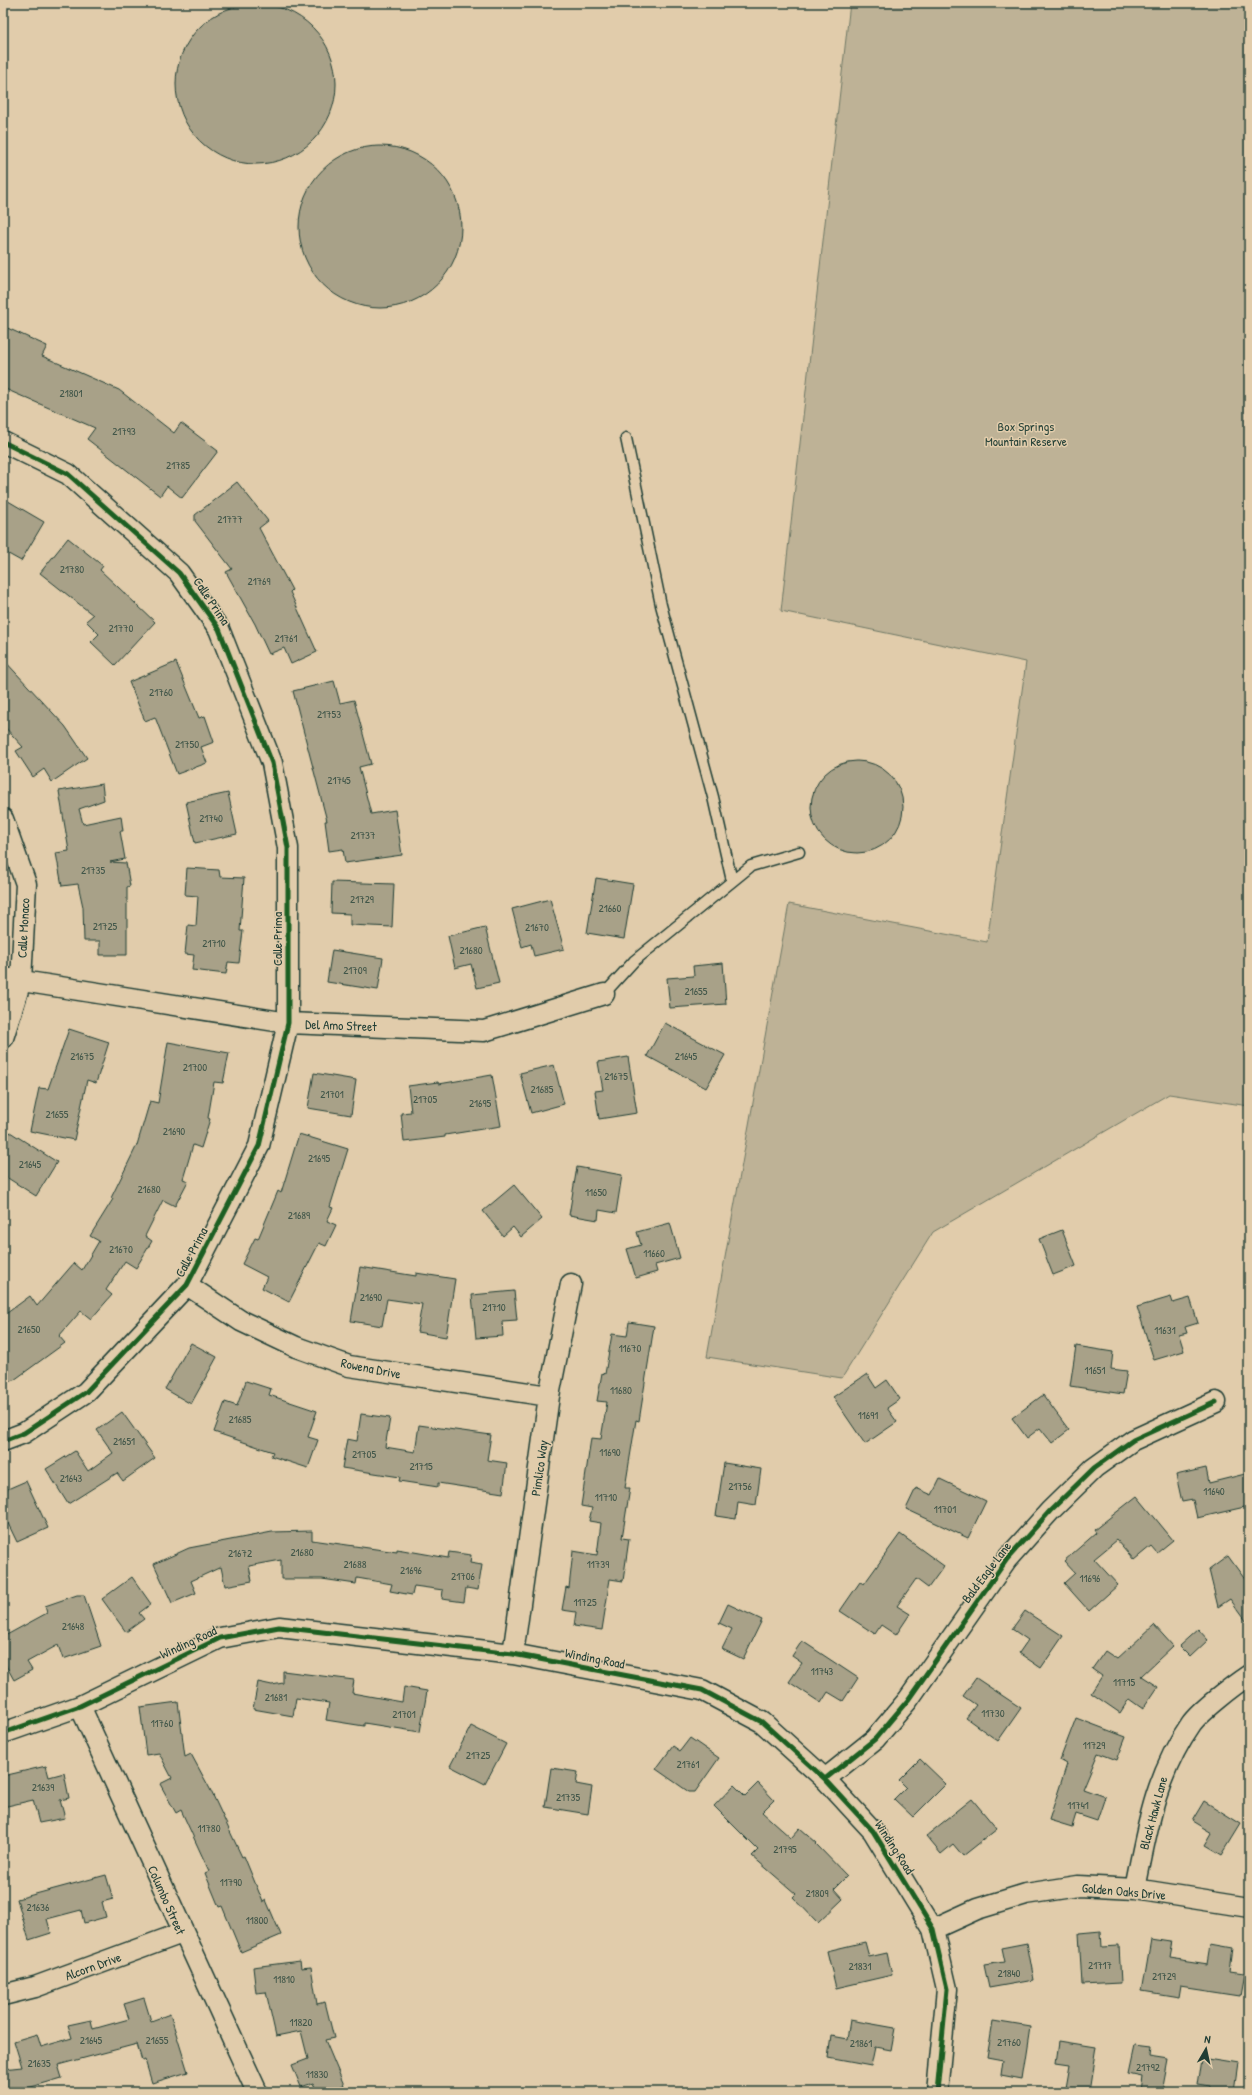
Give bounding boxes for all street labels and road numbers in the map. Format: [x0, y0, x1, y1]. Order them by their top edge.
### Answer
street label: Calle Prima [189, 574, 235, 628]
street label: Calle Monaco [12, 897, 34, 959]
street label: Calle Prima [268, 912, 286, 966]
street label: Del Amo Street [305, 1015, 378, 1035]
street label: Calle Prima [170, 1224, 212, 1280]
street label: Rowena Drive [339, 1353, 403, 1383]
street label: Pimlico Way [526, 1438, 552, 1497]
street label: Bald Eagle Lane [957, 1538, 1015, 1606]
street label: Winding Road [157, 1621, 219, 1663]
street label: Winding Road [563, 1643, 627, 1673]
street label: Black Hawk Lane [1135, 1774, 1171, 1852]
street label: Winding Road [871, 1817, 919, 1877]
street label: Columbo Street [144, 1863, 190, 1938]
street label: Golden Oaks Drive [1081, 1878, 1167, 1904]
street label: Alcorn Drive [62, 1948, 124, 1984]

